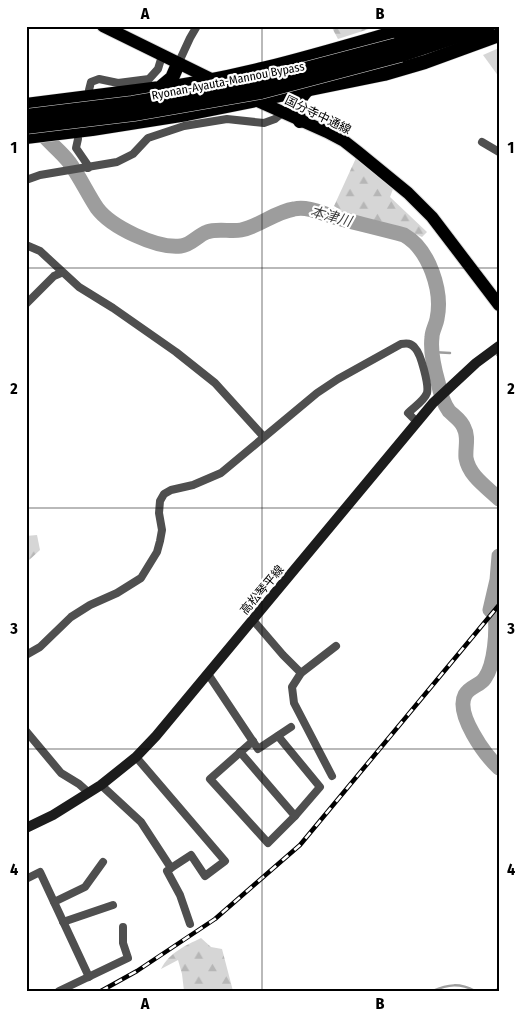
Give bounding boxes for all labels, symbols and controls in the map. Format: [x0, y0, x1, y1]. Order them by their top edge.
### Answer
text: A [140, 4, 150, 23]
text: B [376, 4, 385, 23]
street label: Ryonan-Ayauta-Mannou Bypass [150, 59, 306, 103]
street label: 国分寺中通線 [283, 93, 353, 137]
text: 1 [11, 138, 17, 157]
text: 1 [508, 138, 514, 157]
water label: 本津川 [308, 203, 355, 231]
text: 2 [9, 379, 18, 398]
text: 2 [506, 379, 515, 398]
street label: 高松琴平線 [237, 563, 287, 617]
text: 3 [9, 619, 18, 638]
text: 3 [506, 619, 515, 638]
text: 4 [10, 860, 18, 879]
text: 4 [507, 860, 515, 879]
text: A [140, 994, 150, 1013]
text: B [376, 994, 385, 1013]

